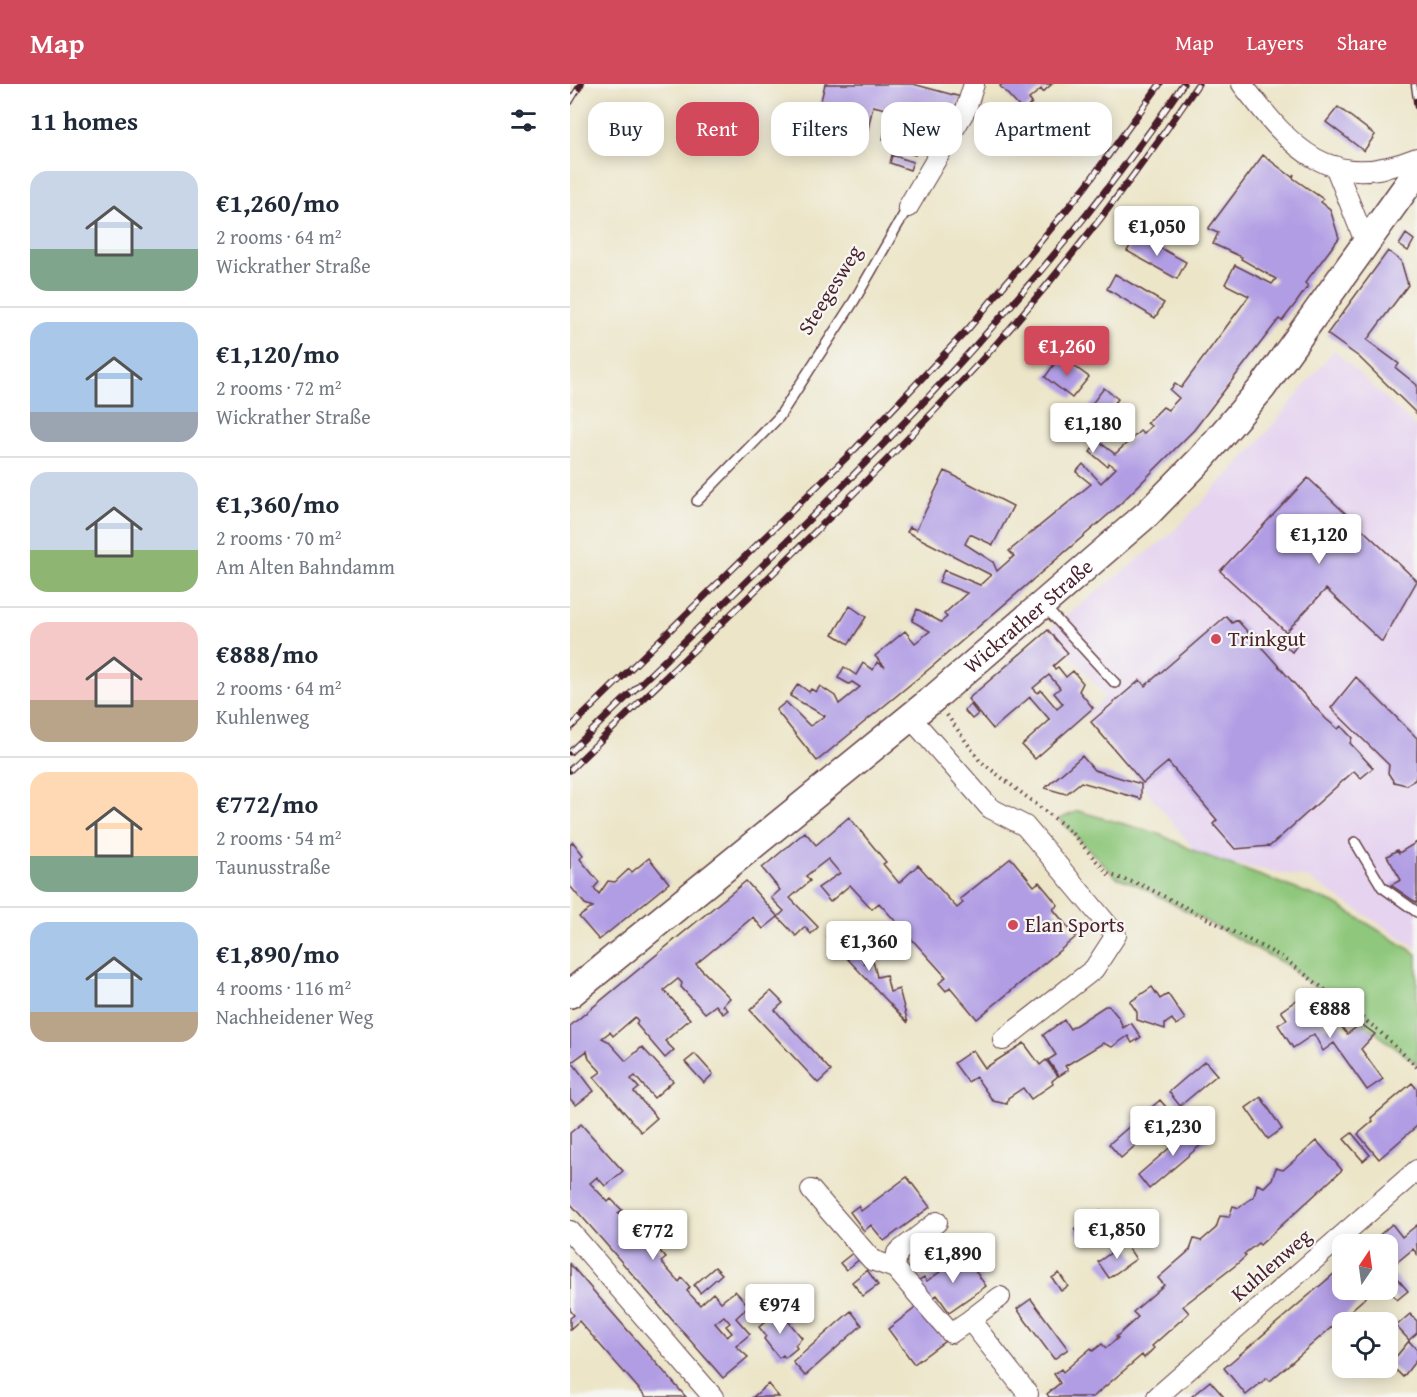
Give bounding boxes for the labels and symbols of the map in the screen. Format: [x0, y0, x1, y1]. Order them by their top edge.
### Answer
pin: €1,050 [1108, 206, 1206, 257]
street label: Steegesweg [790, 238, 870, 341]
pin: €1,260 [1018, 326, 1116, 377]
pin: €1,180 [1044, 403, 1142, 454]
pin: €1,120 [1270, 514, 1368, 565]
street label: Wickrather Straße [957, 551, 1100, 681]
place label: Trinkgut [1228, 623, 1307, 654]
marker: Trinkgut [1209, 632, 1223, 646]
place label: Elan Sports [1025, 909, 1125, 940]
marker: Elan Sports [1006, 918, 1020, 932]
pin: €1,360 [820, 921, 918, 972]
pin: €888 [1294, 988, 1366, 1039]
pin: €1,230 [1124, 1106, 1222, 1157]
pin: €1,850 [1068, 1209, 1166, 1260]
pin: €772 [617, 1210, 689, 1261]
street label: Kuhlenweg [1224, 1220, 1318, 1308]
pin: €1,890 [904, 1233, 1002, 1284]
north arrow [1332, 1234, 1398, 1300]
pin: €974 [744, 1284, 816, 1335]

